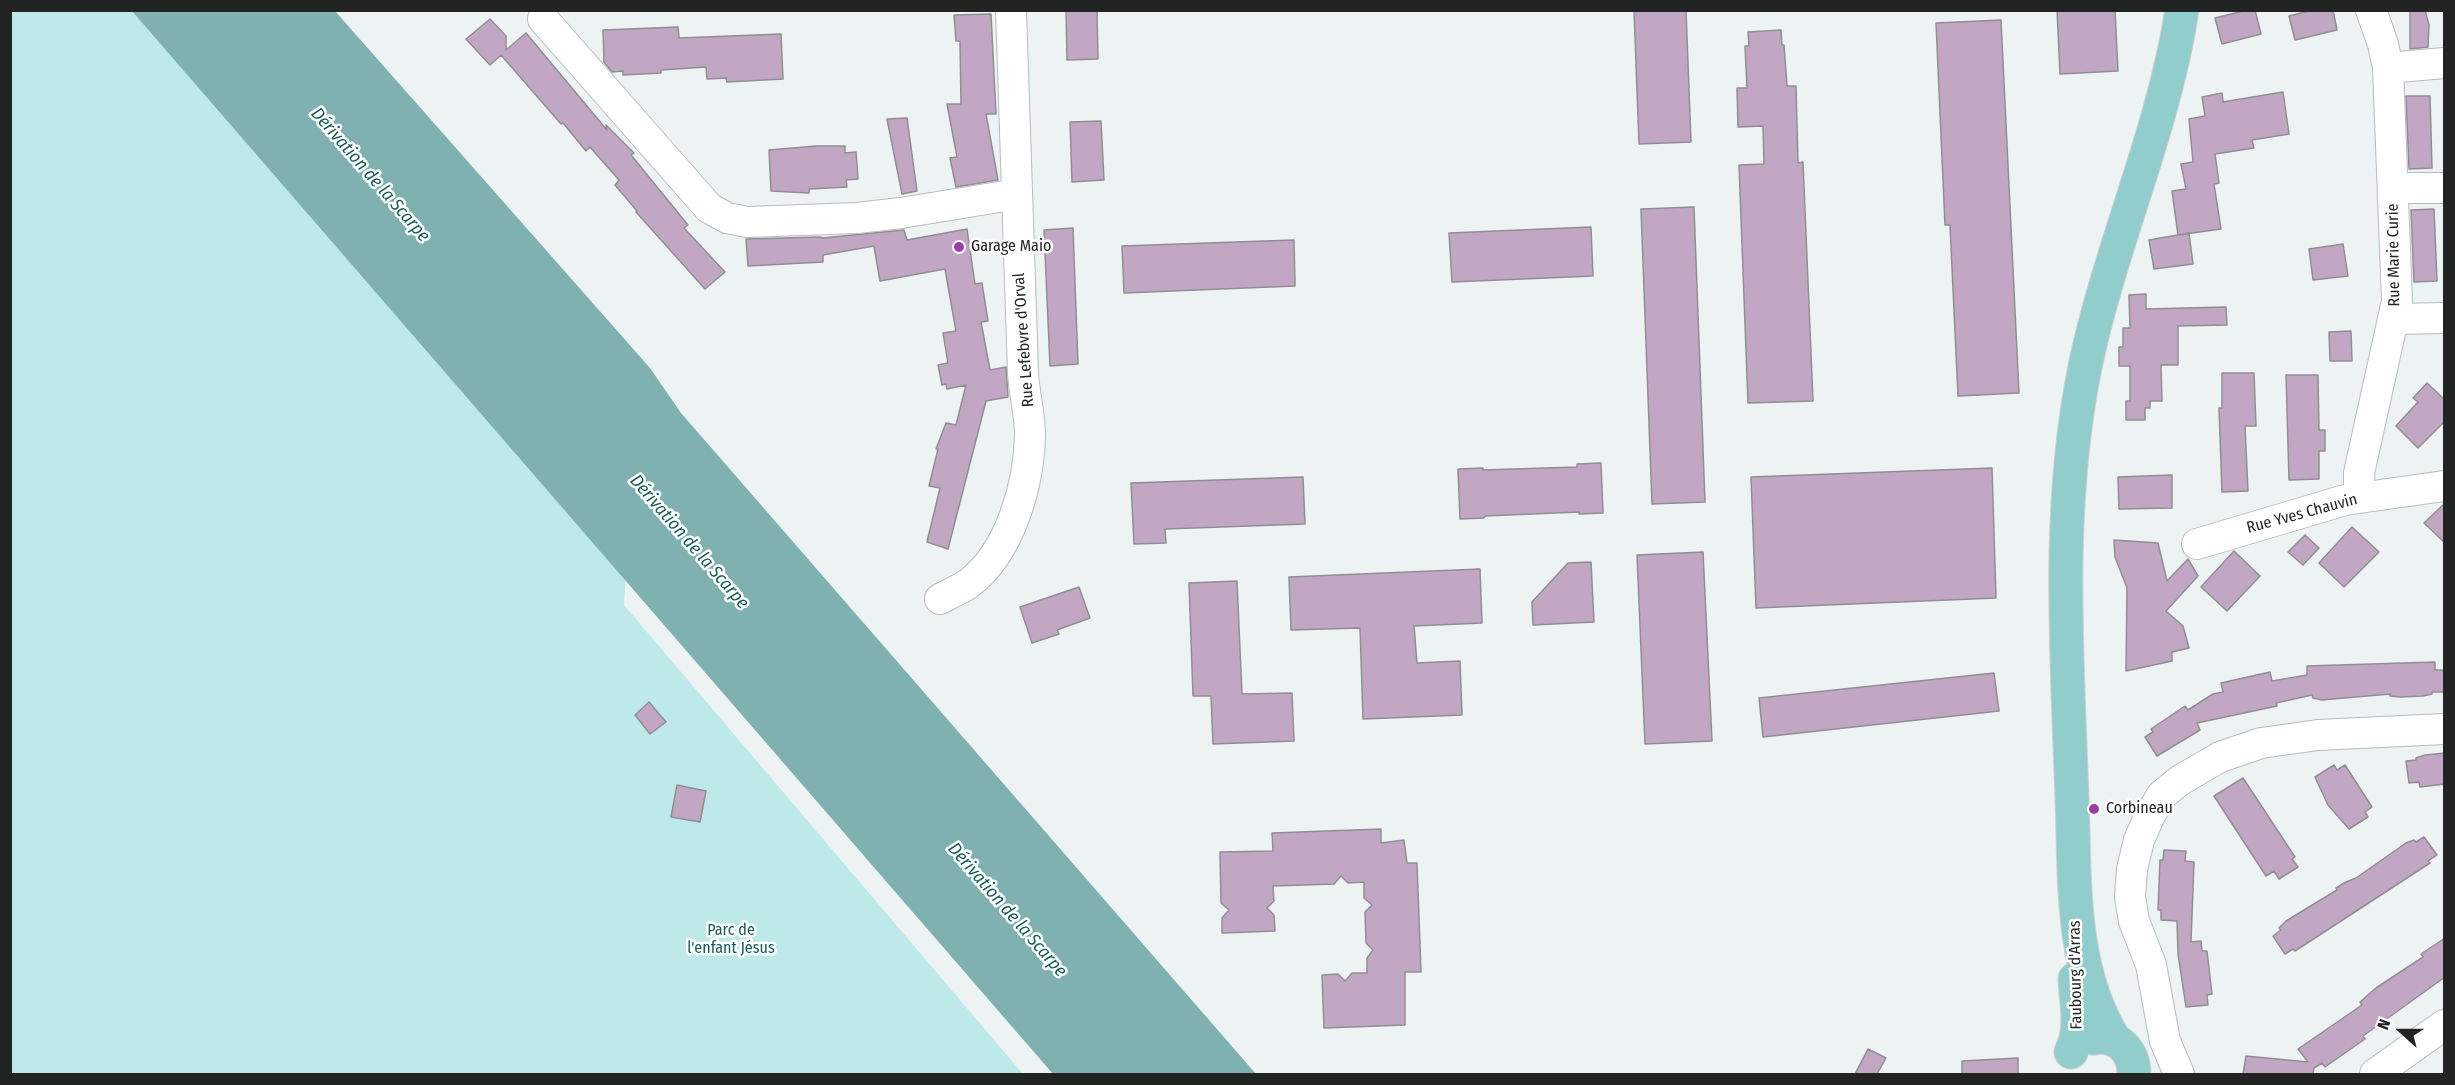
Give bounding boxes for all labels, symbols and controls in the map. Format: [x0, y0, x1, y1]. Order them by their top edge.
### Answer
water label: Dérivation de la Scarpe [306, 104, 434, 246]
street label: Rue Marie Curie [2384, 203, 2404, 307]
place label: Garage Maio [971, 237, 1051, 257]
marker: Garage Maio [952, 240, 966, 254]
street label: Rue Lefebvre d'Orval [1010, 272, 1038, 408]
water label: Dérivation de la Scarpe [625, 471, 753, 613]
street label: Rue Yves Chauvin [2245, 490, 2359, 538]
place label: Corbineau [2106, 799, 2173, 819]
marker: Corbineau [2087, 802, 2101, 816]
water label: Dérivation de la Scarpe [943, 839, 1071, 981]
street label: Faubourg d'Arras [2065, 920, 2087, 1030]
park label: Parc de l'enfant Jésus [687, 921, 775, 959]
north arrow [2371, 1001, 2431, 1061]
text: N [2373, 1016, 2394, 1032]

